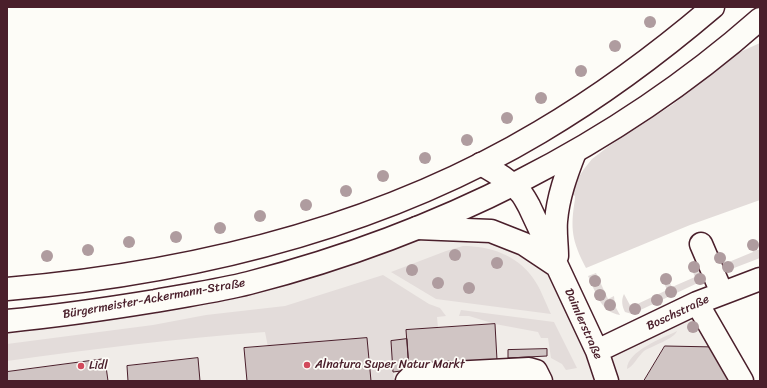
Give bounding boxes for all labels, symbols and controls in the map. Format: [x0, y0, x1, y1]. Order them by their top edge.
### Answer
street label: Bürgermeister-Ackermann-Straße [62, 276, 246, 322]
street label: Daimlerstraße [561, 286, 605, 362]
street label: Boschstraße [644, 292, 712, 334]
place label: Alnatura Super Natur Markt [315, 358, 465, 372]
place label: Lidl [89, 359, 108, 373]
marker: Alnatura Super Natur Markt [302, 360, 312, 370]
marker: Lidl [76, 361, 86, 371]

